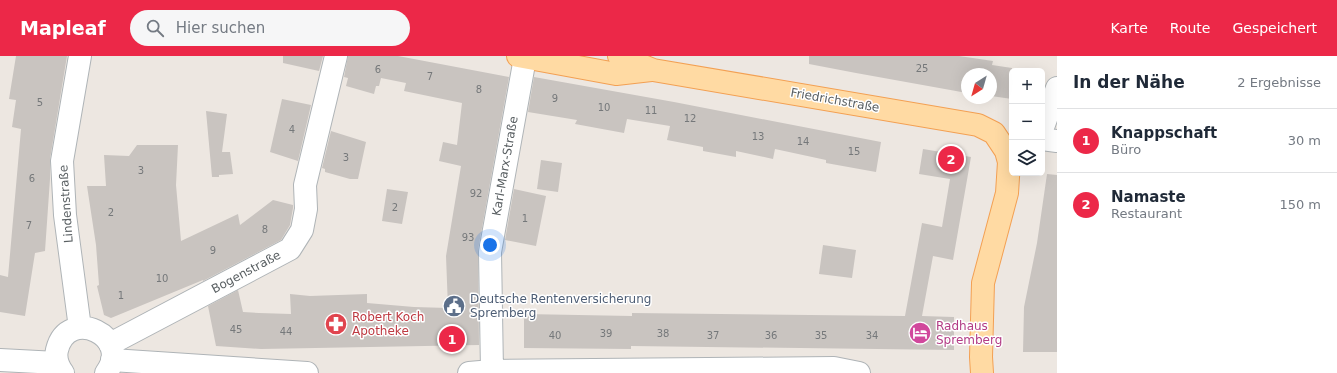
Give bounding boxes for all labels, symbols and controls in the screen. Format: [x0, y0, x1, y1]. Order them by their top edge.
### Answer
search box [130, 10, 410, 46]
text: Mapleaf [20, 17, 106, 39]
icon: search [144, 17, 166, 39]
text: Hier suchen [176, 19, 265, 37]
text: Karte [1110, 20, 1148, 36]
text: Route [1170, 20, 1210, 36]
text: Gespeichert [1232, 20, 1317, 36]
house number: 25 [916, 63, 928, 74]
house number: 6 [375, 64, 381, 75]
north arrow [961, 68, 997, 104]
map controls [1009, 68, 1045, 176]
button: + [1009, 68, 1045, 104]
house number: 7 [427, 71, 433, 82]
text: In der Nähe [1073, 72, 1185, 92]
text: 2 Ergebnisse [1237, 75, 1321, 90]
house number: 8 [476, 84, 482, 95]
street label: Friedrichstraße [789, 85, 881, 115]
house number: 9 [552, 93, 558, 104]
house number: 5 [37, 97, 43, 108]
house number: 10 [598, 102, 610, 113]
button: − [1009, 104, 1045, 140]
house number: 11 [645, 105, 657, 116]
house number: 12 [684, 113, 696, 124]
street label: Karl-Marx-Straße [489, 115, 521, 217]
house number: 4 [289, 124, 295, 135]
text: Knappschaft [1111, 124, 1217, 142]
house number: 13 [752, 131, 764, 142]
text: 1 [1081, 133, 1091, 148]
text: 30 m [1288, 133, 1321, 148]
house number: 14 [797, 136, 809, 147]
button: layers [1009, 140, 1045, 176]
text: Büro [1111, 142, 1141, 157]
pin: 2 [938, 144, 964, 174]
house number: 15 [848, 146, 860, 157]
house number: 3 [343, 152, 349, 163]
street label: Lindenstraße [56, 164, 76, 244]
house number: 3 [138, 165, 144, 176]
house number: 6 [29, 173, 35, 184]
house number: 92 [470, 188, 482, 199]
text: Namaste [1111, 188, 1186, 206]
text: 2 [1081, 197, 1091, 212]
text: 150 m [1279, 197, 1321, 212]
house number: 2 [392, 202, 398, 213]
text: Restaurant [1111, 206, 1182, 221]
house number: 2 [108, 207, 114, 218]
house number: 1 [522, 213, 528, 224]
house number: 7 [26, 220, 32, 231]
house number: 8 [262, 224, 268, 235]
house number: 93 [462, 232, 474, 243]
your location [480, 235, 500, 255]
house number: 9 [210, 245, 216, 256]
street label: Bogenstraße [209, 248, 283, 296]
house number: 10 [156, 273, 168, 284]
house number: 1 [118, 290, 124, 301]
place label: Deutsche Rentenversicherung Spremberg [470, 292, 651, 320]
public building icon: Deutsche Rentenversicherung Spremberg [441, 293, 467, 319]
place label: Robert Koch Apotheke [352, 310, 424, 338]
pharmacy icon: Robert Koch Apotheke [323, 311, 349, 337]
place label: Radhaus Spremberg [936, 319, 1002, 347]
hotel icon: Radhaus Spremberg [907, 320, 933, 346]
house number: 45 [230, 324, 242, 335]
pin: 1 [439, 324, 465, 354]
house number: 44 [280, 326, 292, 337]
house number: 39 [600, 328, 612, 339]
house number: 38 [657, 328, 669, 339]
house number: 40 [549, 330, 561, 341]
house number: 37 [707, 330, 719, 341]
house number: 36 [765, 330, 777, 341]
house number: 35 [815, 330, 827, 341]
house number: 34 [866, 330, 878, 341]

